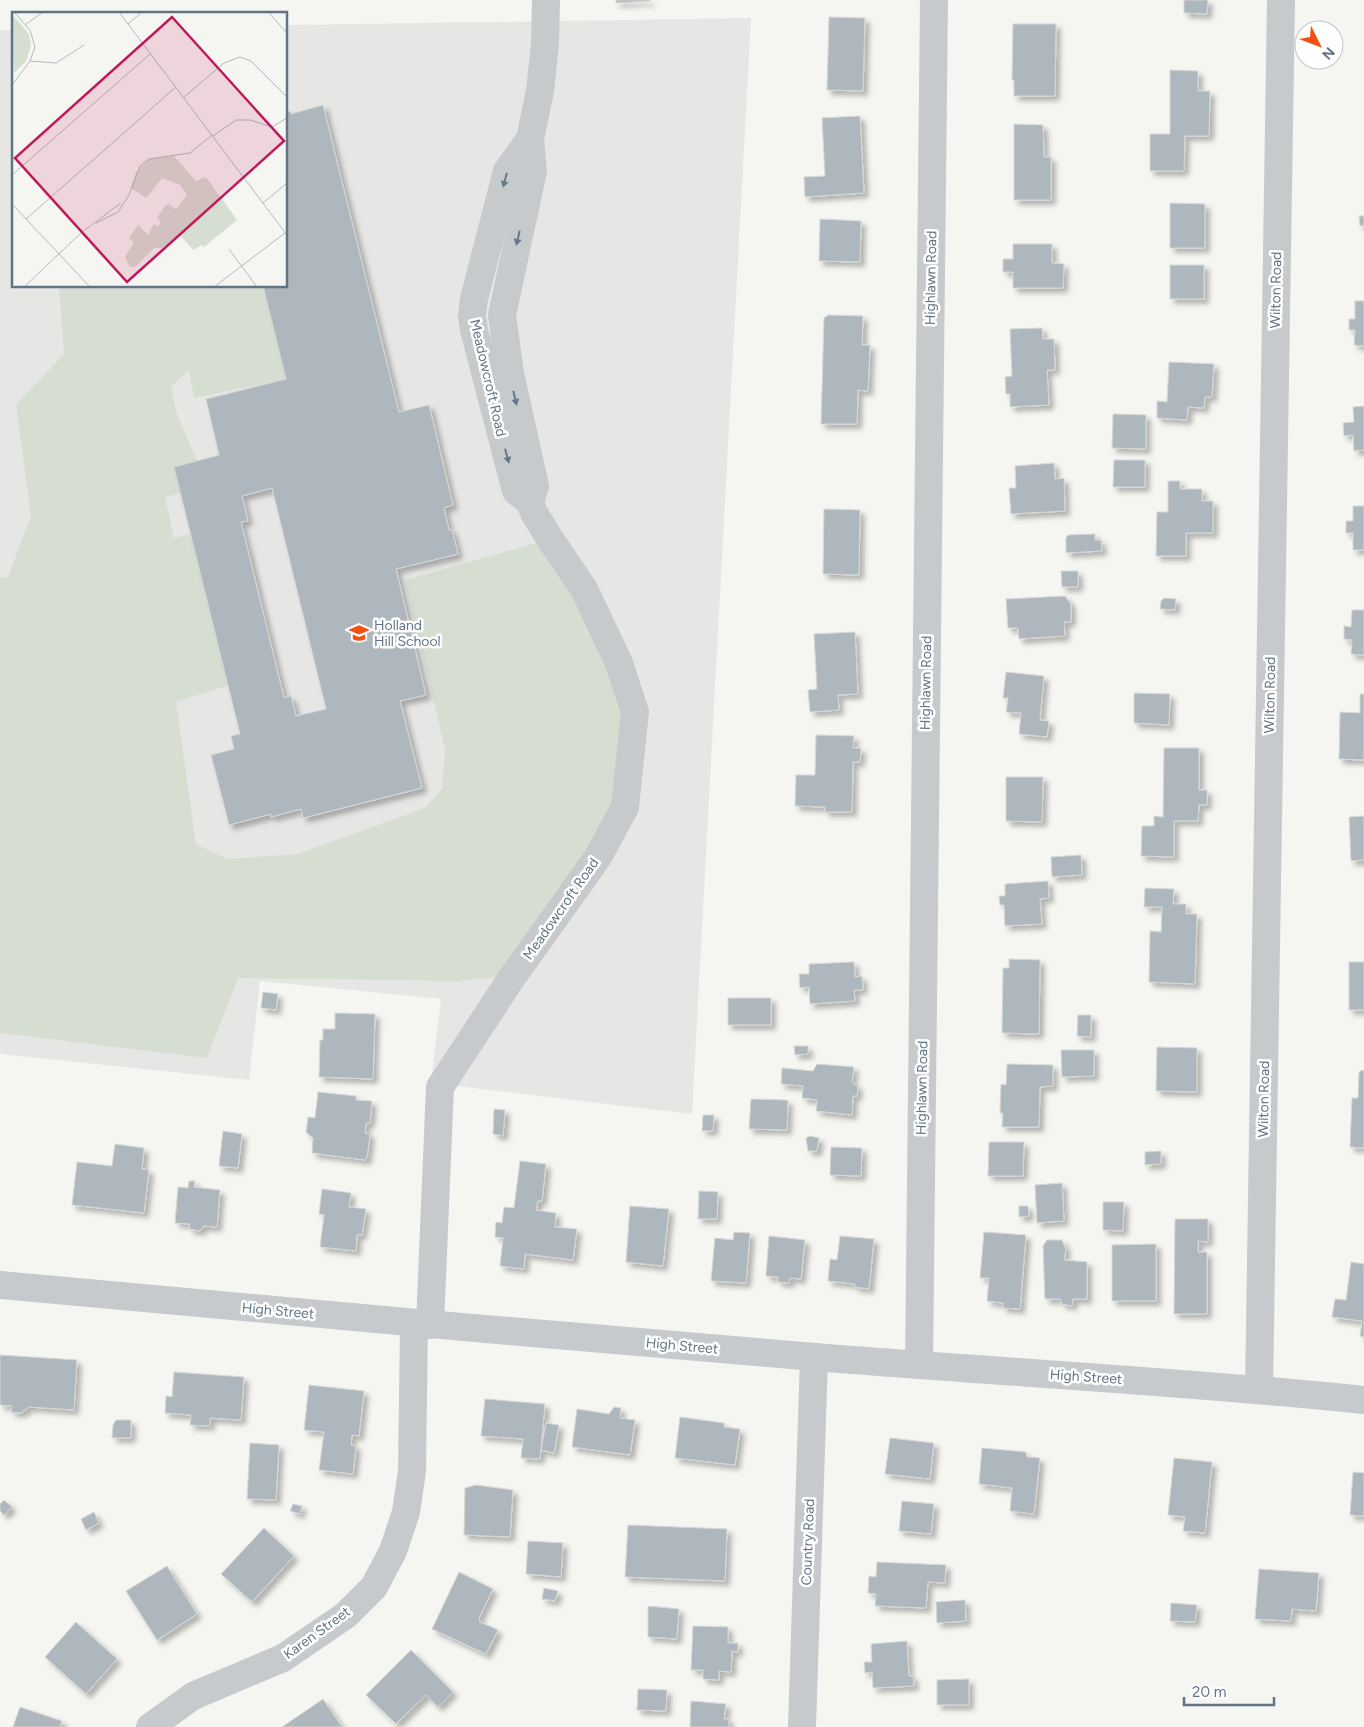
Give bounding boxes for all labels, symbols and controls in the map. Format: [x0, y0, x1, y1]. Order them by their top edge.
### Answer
inset map [12, 12, 288, 288]
north arrow [1294, 20, 1344, 70]
text: N [1318, 44, 1338, 63]
one-way arrow [501, 172, 509, 187]
one-way arrow [514, 231, 522, 246]
street label: Highlawn Road [922, 231, 940, 325]
street label: Wilton Road [1267, 252, 1285, 328]
street label: Meadowcroft Road [466, 318, 510, 438]
one-way arrow [511, 390, 519, 405]
one-way arrow [503, 449, 511, 464]
place label: Holland Hill School [374, 617, 441, 650]
school or university icon: Holland Hill School [348, 622, 370, 644]
street label: Highlawn Road [917, 636, 935, 730]
street label: Wilton Road [1261, 657, 1279, 733]
street label: Meadowcroft Road [520, 855, 602, 963]
street label: Highlawn Road [913, 1041, 931, 1135]
street label: Wilton Road [1255, 1061, 1273, 1137]
street label: High Street [241, 1299, 315, 1323]
street label: High Street [645, 1334, 719, 1358]
street label: High Street [1049, 1366, 1123, 1388]
street label: Country Road [798, 1498, 818, 1586]
street label: Karen Street [280, 1603, 354, 1663]
scale bar [1184, 1674, 1274, 1706]
text: 20 m [1192, 1683, 1226, 1701]

